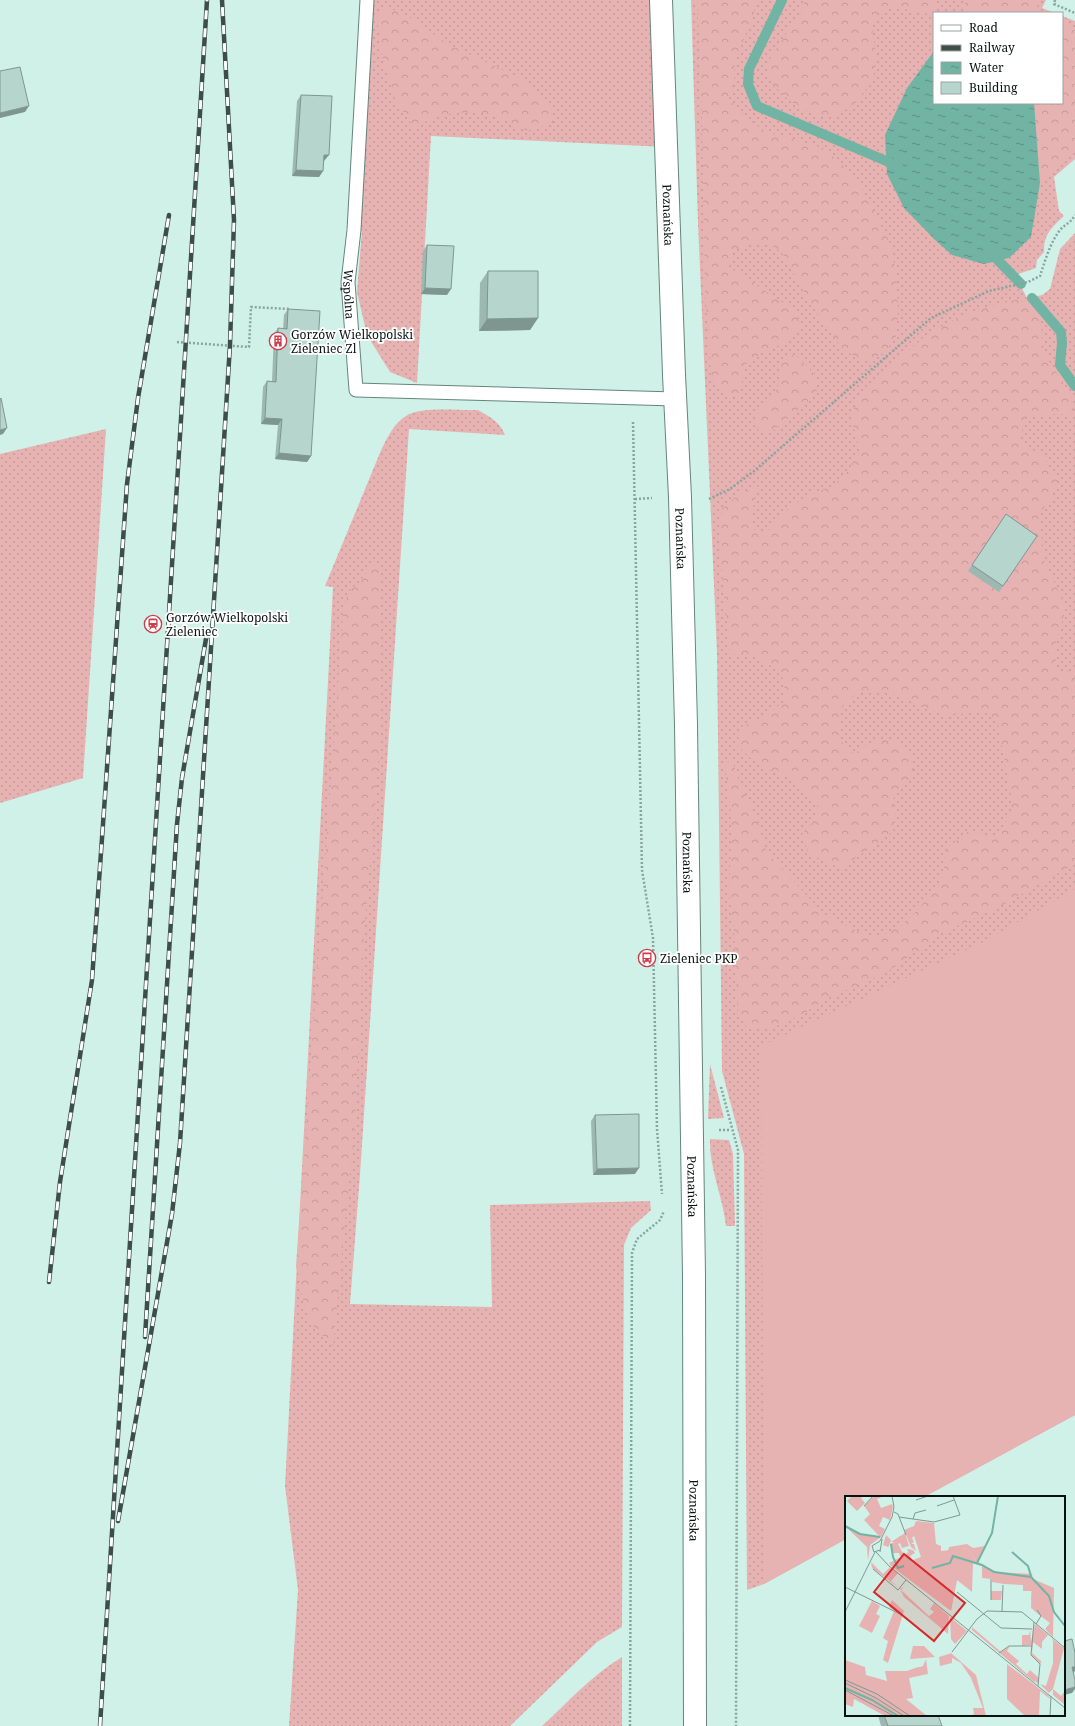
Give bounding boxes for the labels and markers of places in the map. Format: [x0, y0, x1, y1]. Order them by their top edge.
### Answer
place label: Gorzów Wielkopolski Zieleniec Zl [291, 326, 413, 357]
building icon: Gorzów Wielkopolski Zieleniec Zl [268, 331, 288, 351]
place label: Gorzów Wielkopolski Zieleniec [166, 609, 288, 640]
station icon: Gorzów Wielkopolski Zieleniec [143, 614, 163, 634]
bus stop icon: Zieleniec PKP [637, 948, 657, 968]
place label: Zieleniec PKP [660, 950, 737, 967]

